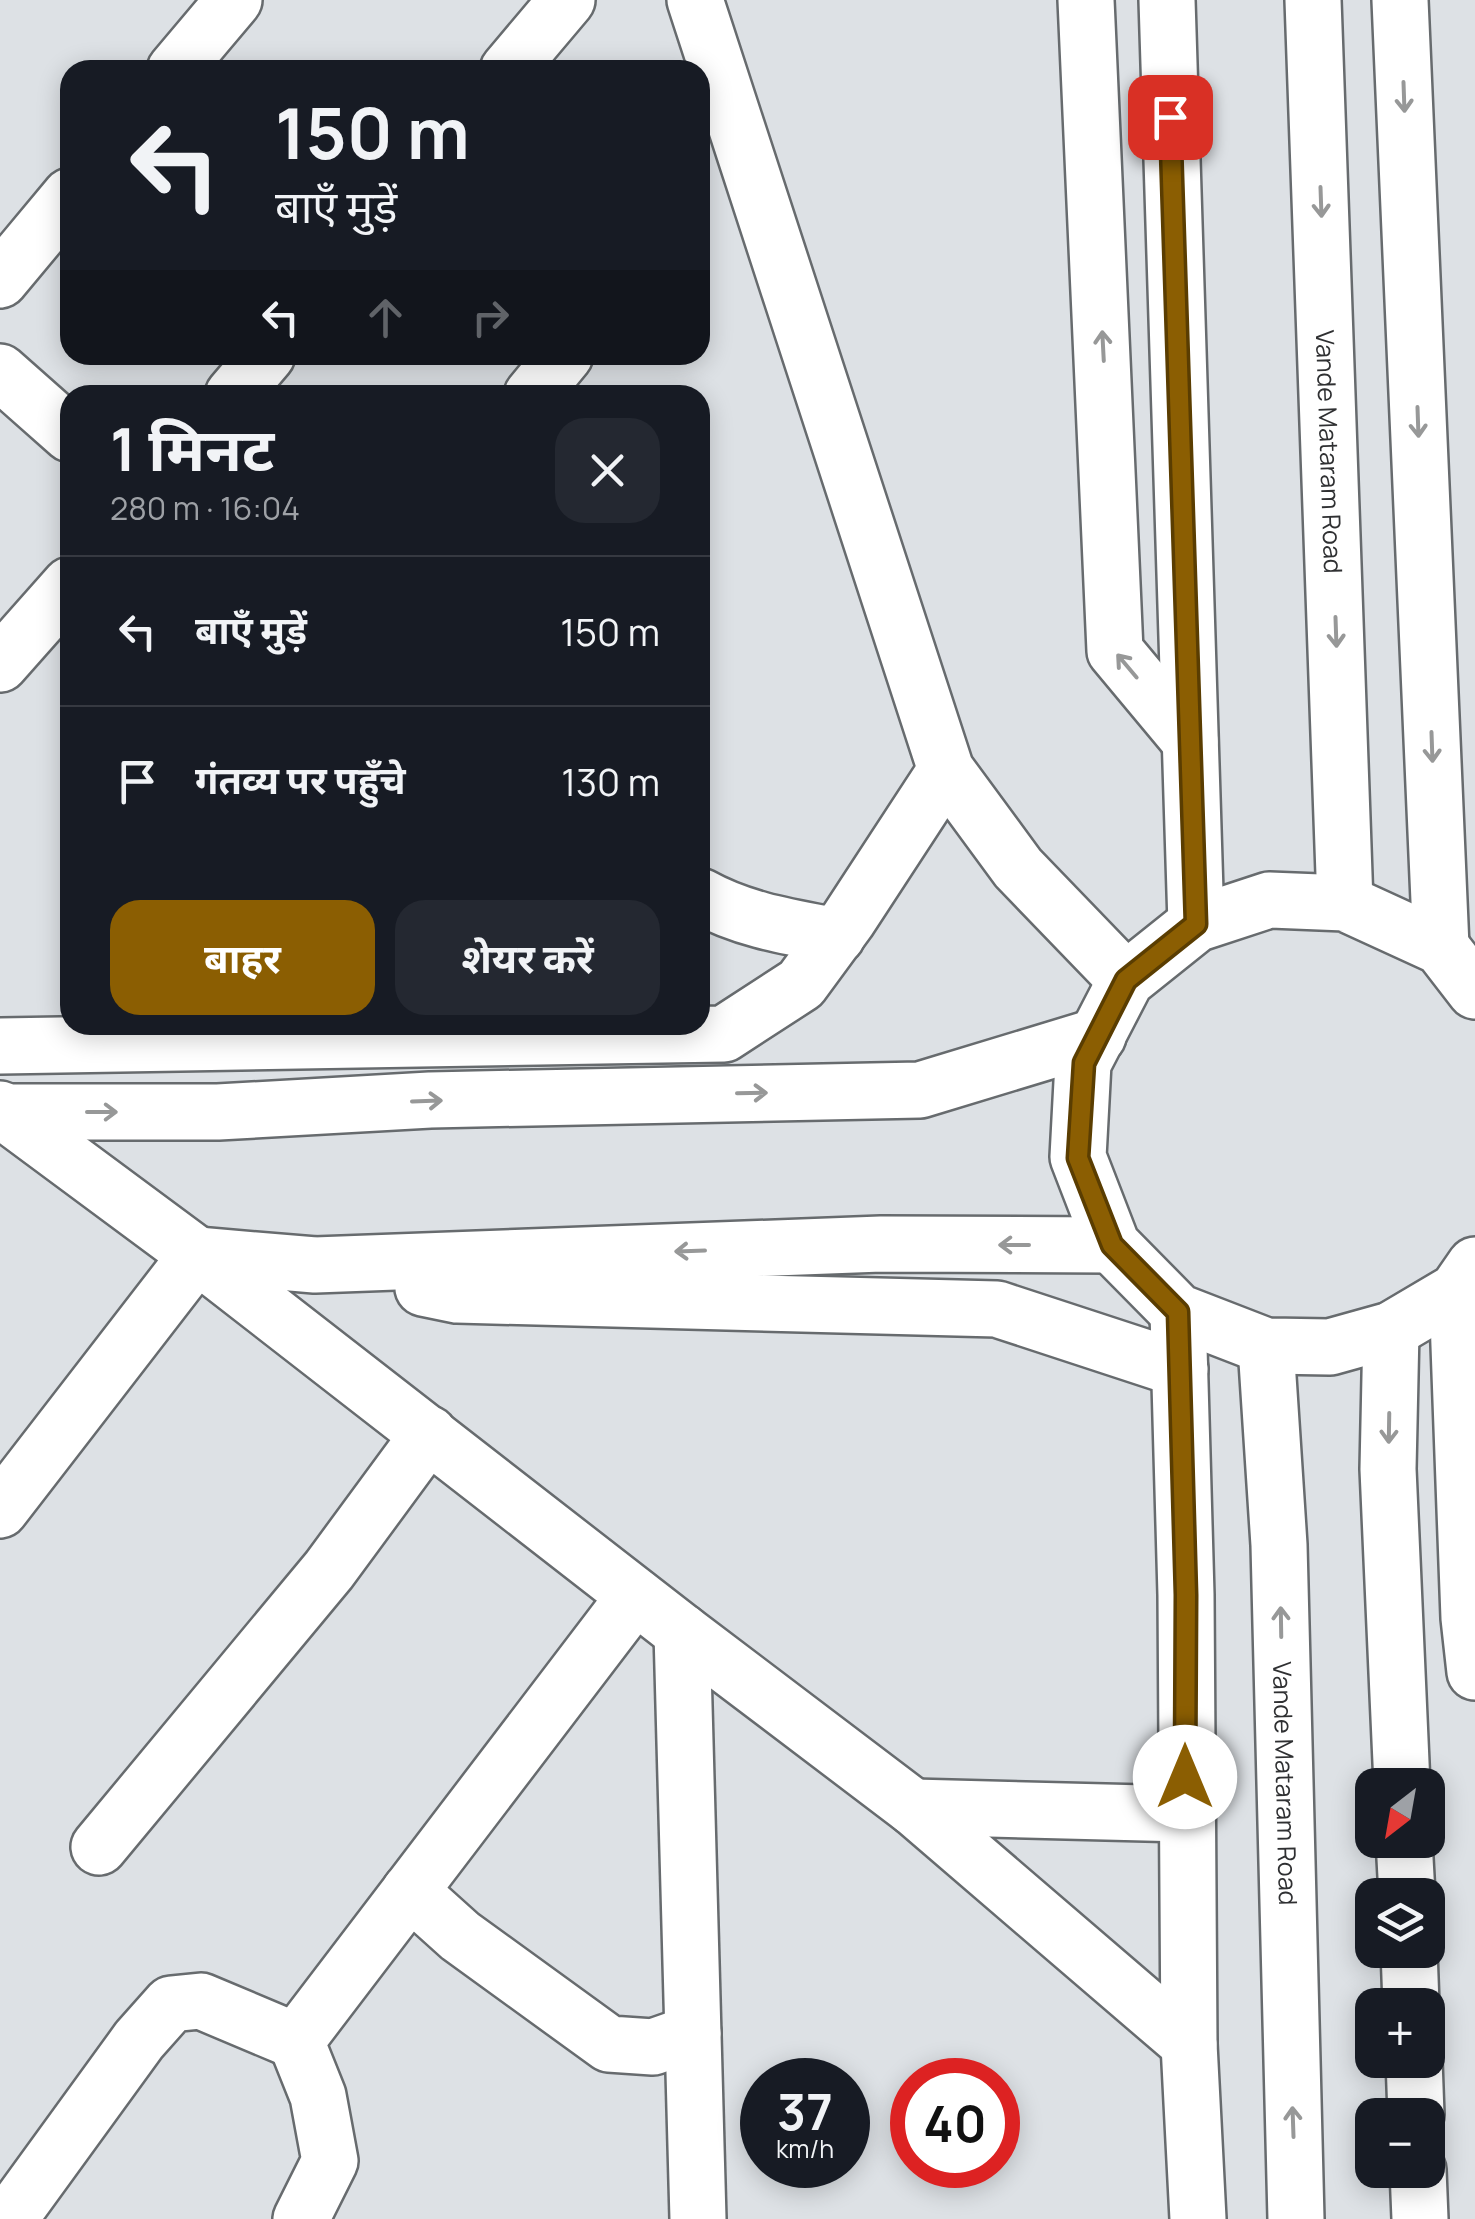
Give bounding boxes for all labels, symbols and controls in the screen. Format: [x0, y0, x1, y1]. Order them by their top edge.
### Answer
pin [1128, 75, 1213, 160]
one-way arrow [1395, 81, 1414, 113]
text: 150 m [275, 84, 470, 180]
icon: arrive [1143, 90, 1198, 145]
icon: left [110, 100, 240, 230]
text: बाएँ मुड़ें [275, 175, 397, 237]
one-way arrow [1311, 186, 1330, 218]
icon: left [253, 290, 308, 345]
icon: ahead [358, 290, 413, 345]
icon: right [463, 290, 518, 345]
street label: Vande Mataram Road [1308, 329, 1351, 574]
one-way arrow [1093, 331, 1112, 363]
one-way arrow [1409, 406, 1428, 438]
text: 1 मिनट [110, 407, 274, 489]
button: close [555, 418, 660, 523]
text: 280 m · 16:04 [110, 486, 300, 530]
text: बाएँ मुड़ें [195, 603, 307, 655]
icon: left [110, 604, 165, 659]
text: 150 m [560, 605, 660, 657]
one-way arrow [1326, 616, 1345, 648]
one-way arrow [1117, 654, 1139, 680]
one-way arrow [1423, 730, 1442, 762]
text: गंतव्य पर पहुँचे [195, 753, 406, 805]
icon: arrive [110, 754, 165, 809]
text: 130 m [561, 755, 660, 807]
button: बाहर [110, 900, 375, 1015]
button: शेयर करें [395, 900, 660, 1015]
one-way arrow [736, 1084, 768, 1103]
one-way arrow [411, 1091, 443, 1110]
one-way arrow [86, 1102, 118, 1122]
one-way arrow [999, 1236, 1032, 1254]
one-way arrow [674, 1241, 706, 1260]
one-way arrow [1380, 1410, 1398, 1443]
one-way arrow [1271, 1606, 1290, 1638]
street label: Vande Mataram Road [1265, 1661, 1306, 1906]
position arrow [1133, 1725, 1237, 1829]
north arrow [1355, 1768, 1445, 1858]
map controls [1355, 1768, 1445, 2188]
button: layers [1355, 1878, 1445, 1968]
button: + [1355, 1988, 1445, 2078]
speed limit sign: 40 [890, 2058, 1020, 2188]
text: 37 [777, 2077, 833, 2145]
button: − [1355, 2098, 1445, 2188]
one-way arrow [1283, 2106, 1302, 2138]
text: km/h [776, 2131, 834, 2166]

